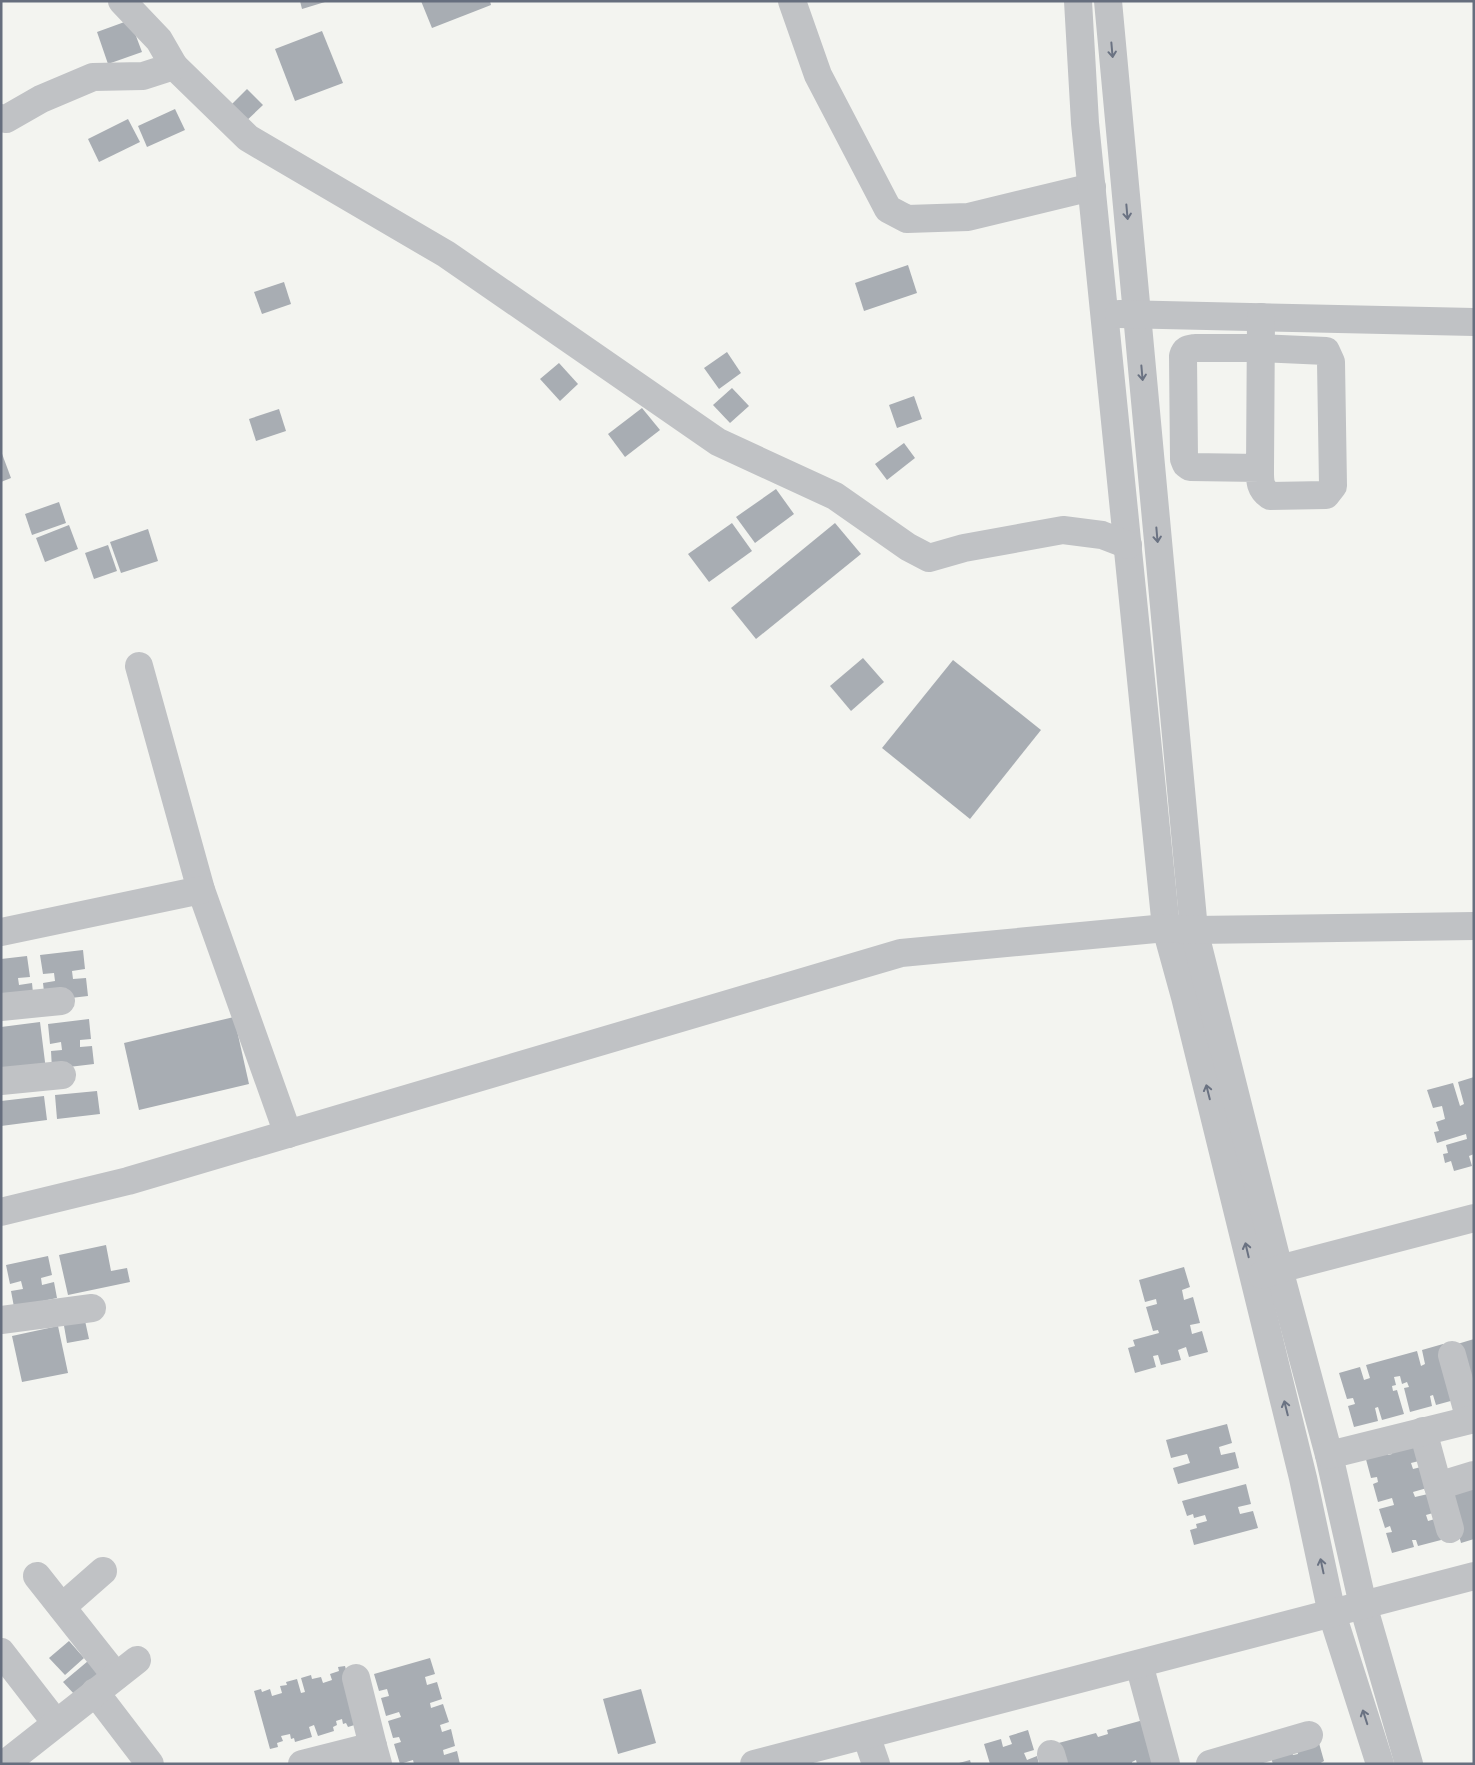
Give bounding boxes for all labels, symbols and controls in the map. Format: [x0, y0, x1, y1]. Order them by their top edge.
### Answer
one-way arrow [1107, 42, 1117, 58]
one-way arrow [1122, 203, 1132, 219]
one-way arrow [1137, 365, 1147, 381]
one-way arrow [1152, 527, 1162, 543]
one-way arrow [1203, 1085, 1212, 1101]
one-way arrow [1242, 1242, 1251, 1258]
one-way arrow [1281, 1400, 1290, 1416]
one-way arrow [1316, 1559, 1326, 1575]
one-way arrow [1359, 1710, 1369, 1726]

